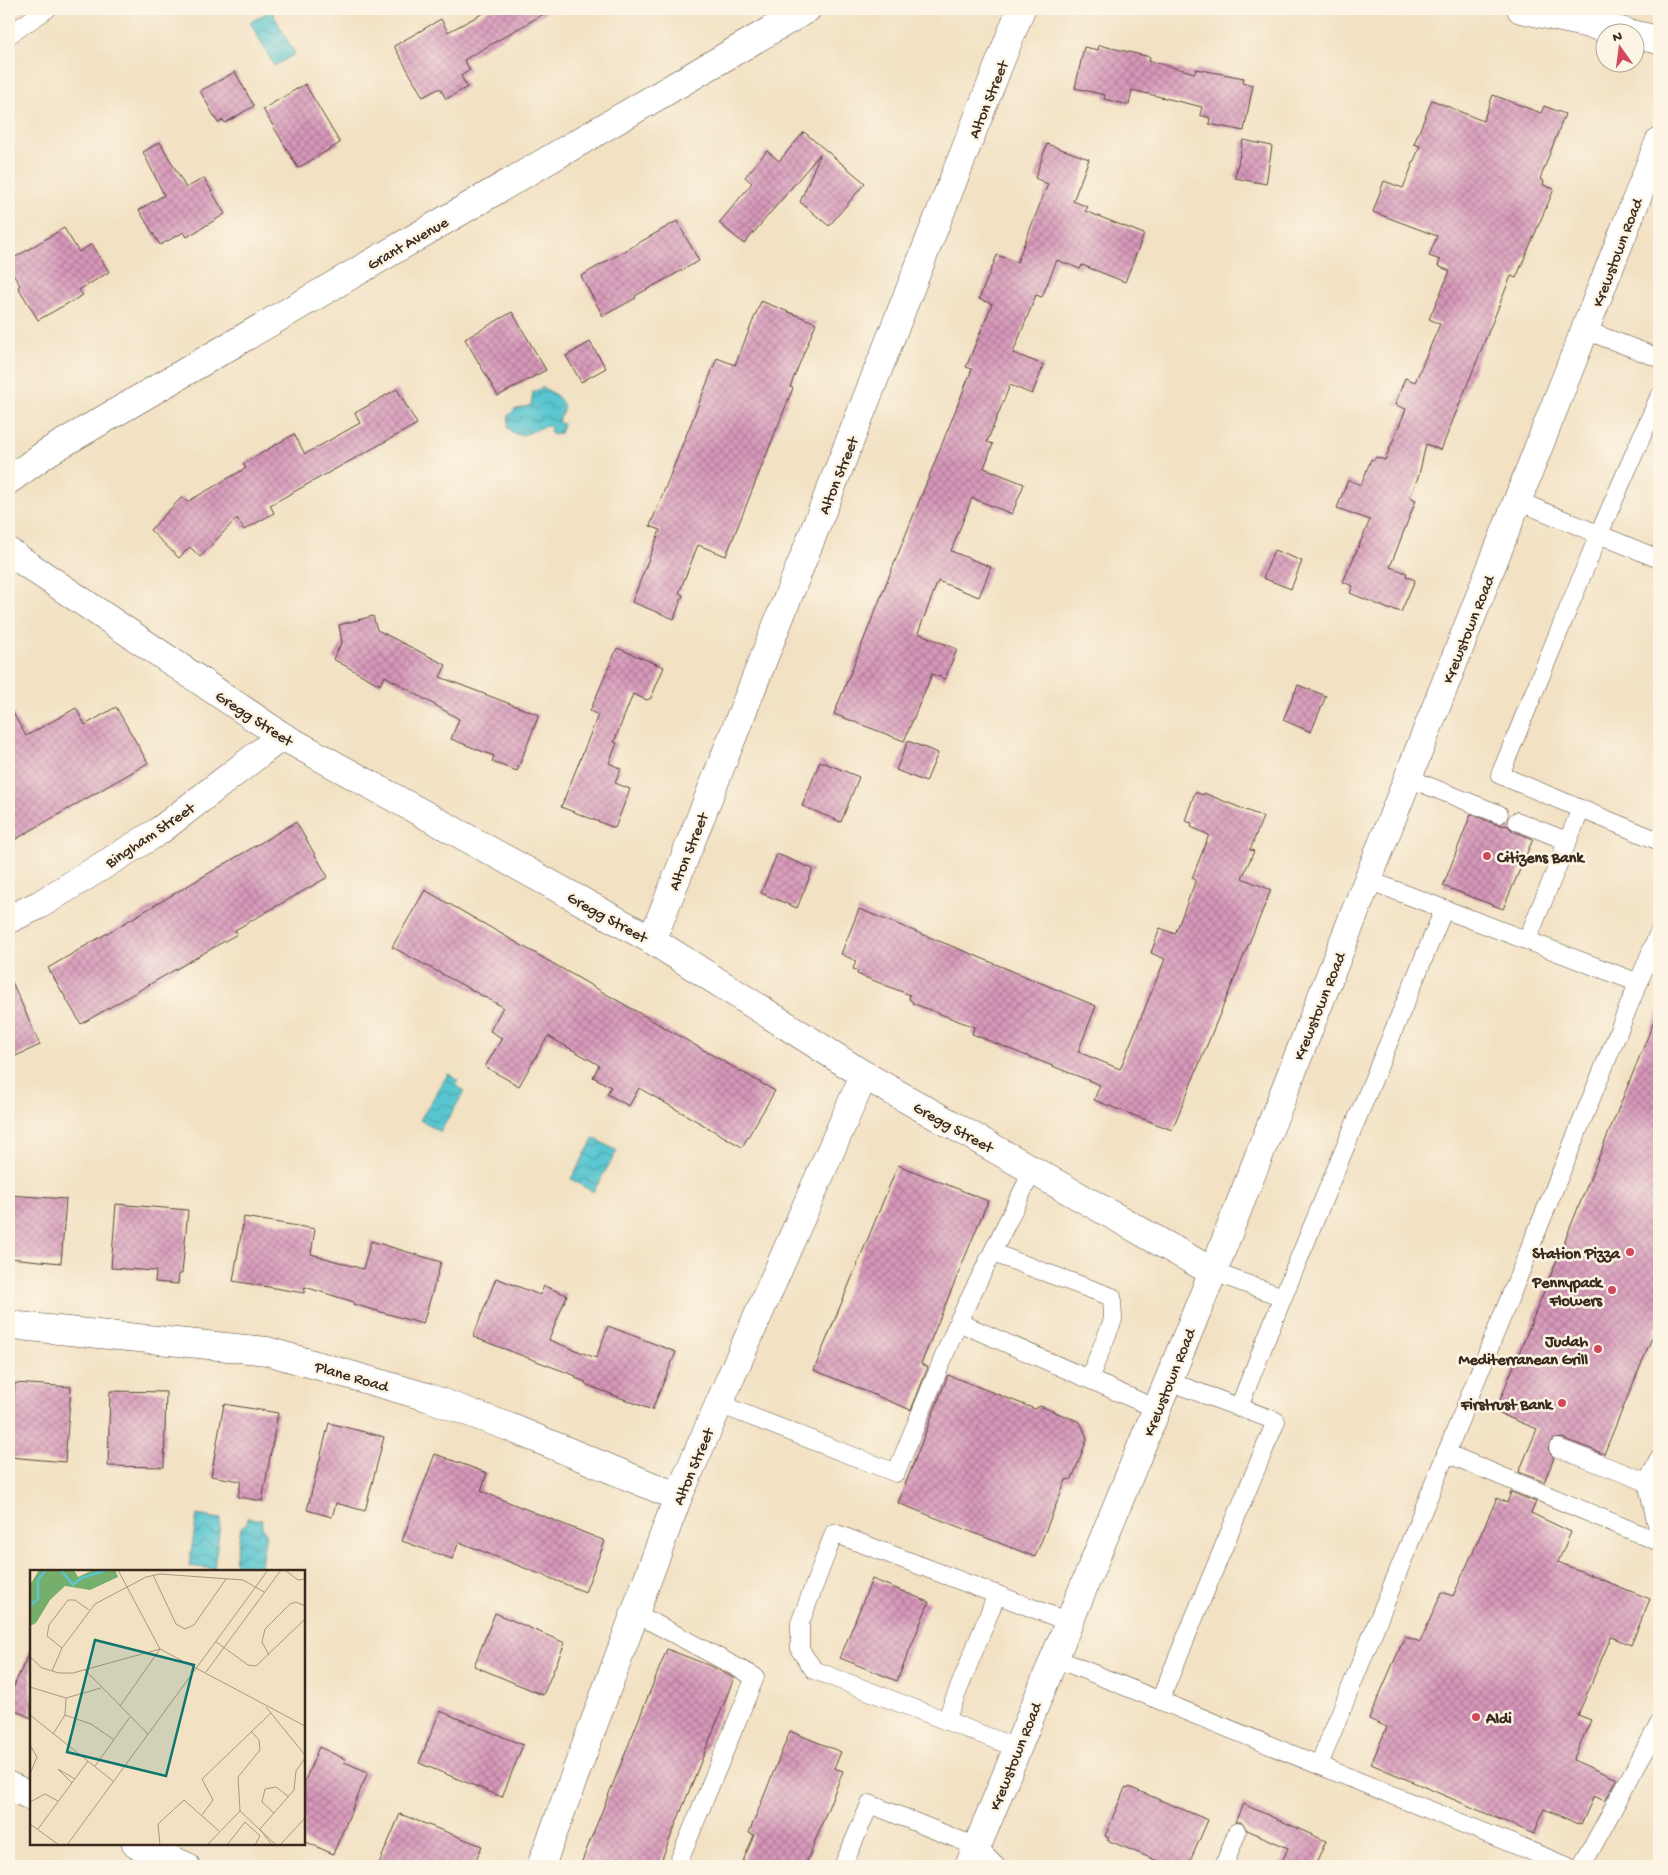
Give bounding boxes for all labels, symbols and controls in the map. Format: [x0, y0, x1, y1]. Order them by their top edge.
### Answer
north arrow [1596, 22, 1646, 72]
text: N [1611, 28, 1624, 47]
street label: Alton Street [966, 57, 1015, 142]
street label: Krewstown Road [1590, 195, 1649, 310]
street label: Grant Avenue [365, 214, 453, 276]
street label: Alton Street [816, 433, 865, 518]
street label: Krewstown Road [1440, 572, 1501, 687]
street label: Gregg Street [211, 688, 297, 753]
street label: Bingham Street [102, 799, 200, 874]
street label: Alton Street [666, 809, 715, 894]
marker: Citizens Bank [1481, 850, 1493, 862]
place label: Citizens Bank [1496, 850, 1585, 869]
street label: Gregg Street [563, 889, 651, 950]
street label: Krewstown Road [1291, 949, 1352, 1064]
street label: Gregg Street [909, 1099, 997, 1160]
place label: Station Pizza [1532, 1246, 1621, 1265]
marker: Station Pizza [1624, 1246, 1636, 1258]
place label: Pennypack Flowers [1532, 1275, 1604, 1312]
marker: Pennypack Flowers [1606, 1284, 1618, 1296]
street label: Krewstown Road [1141, 1325, 1202, 1440]
place label: Judah Mediterranean Grill [1458, 1334, 1588, 1371]
marker: Judah Mediterranean Grill [1592, 1343, 1604, 1355]
street label: Plane Road [311, 1359, 392, 1398]
place label: Firstrust Bank [1460, 1397, 1554, 1416]
marker: Firstrust Bank [1556, 1397, 1568, 1409]
street label: Alton Street [670, 1425, 721, 1509]
inset map [30, 1570, 305, 1845]
street label: Krewstown Road [987, 1699, 1048, 1814]
marker: Aldi [1470, 1711, 1482, 1723]
place label: Aldi [1485, 1711, 1512, 1730]

